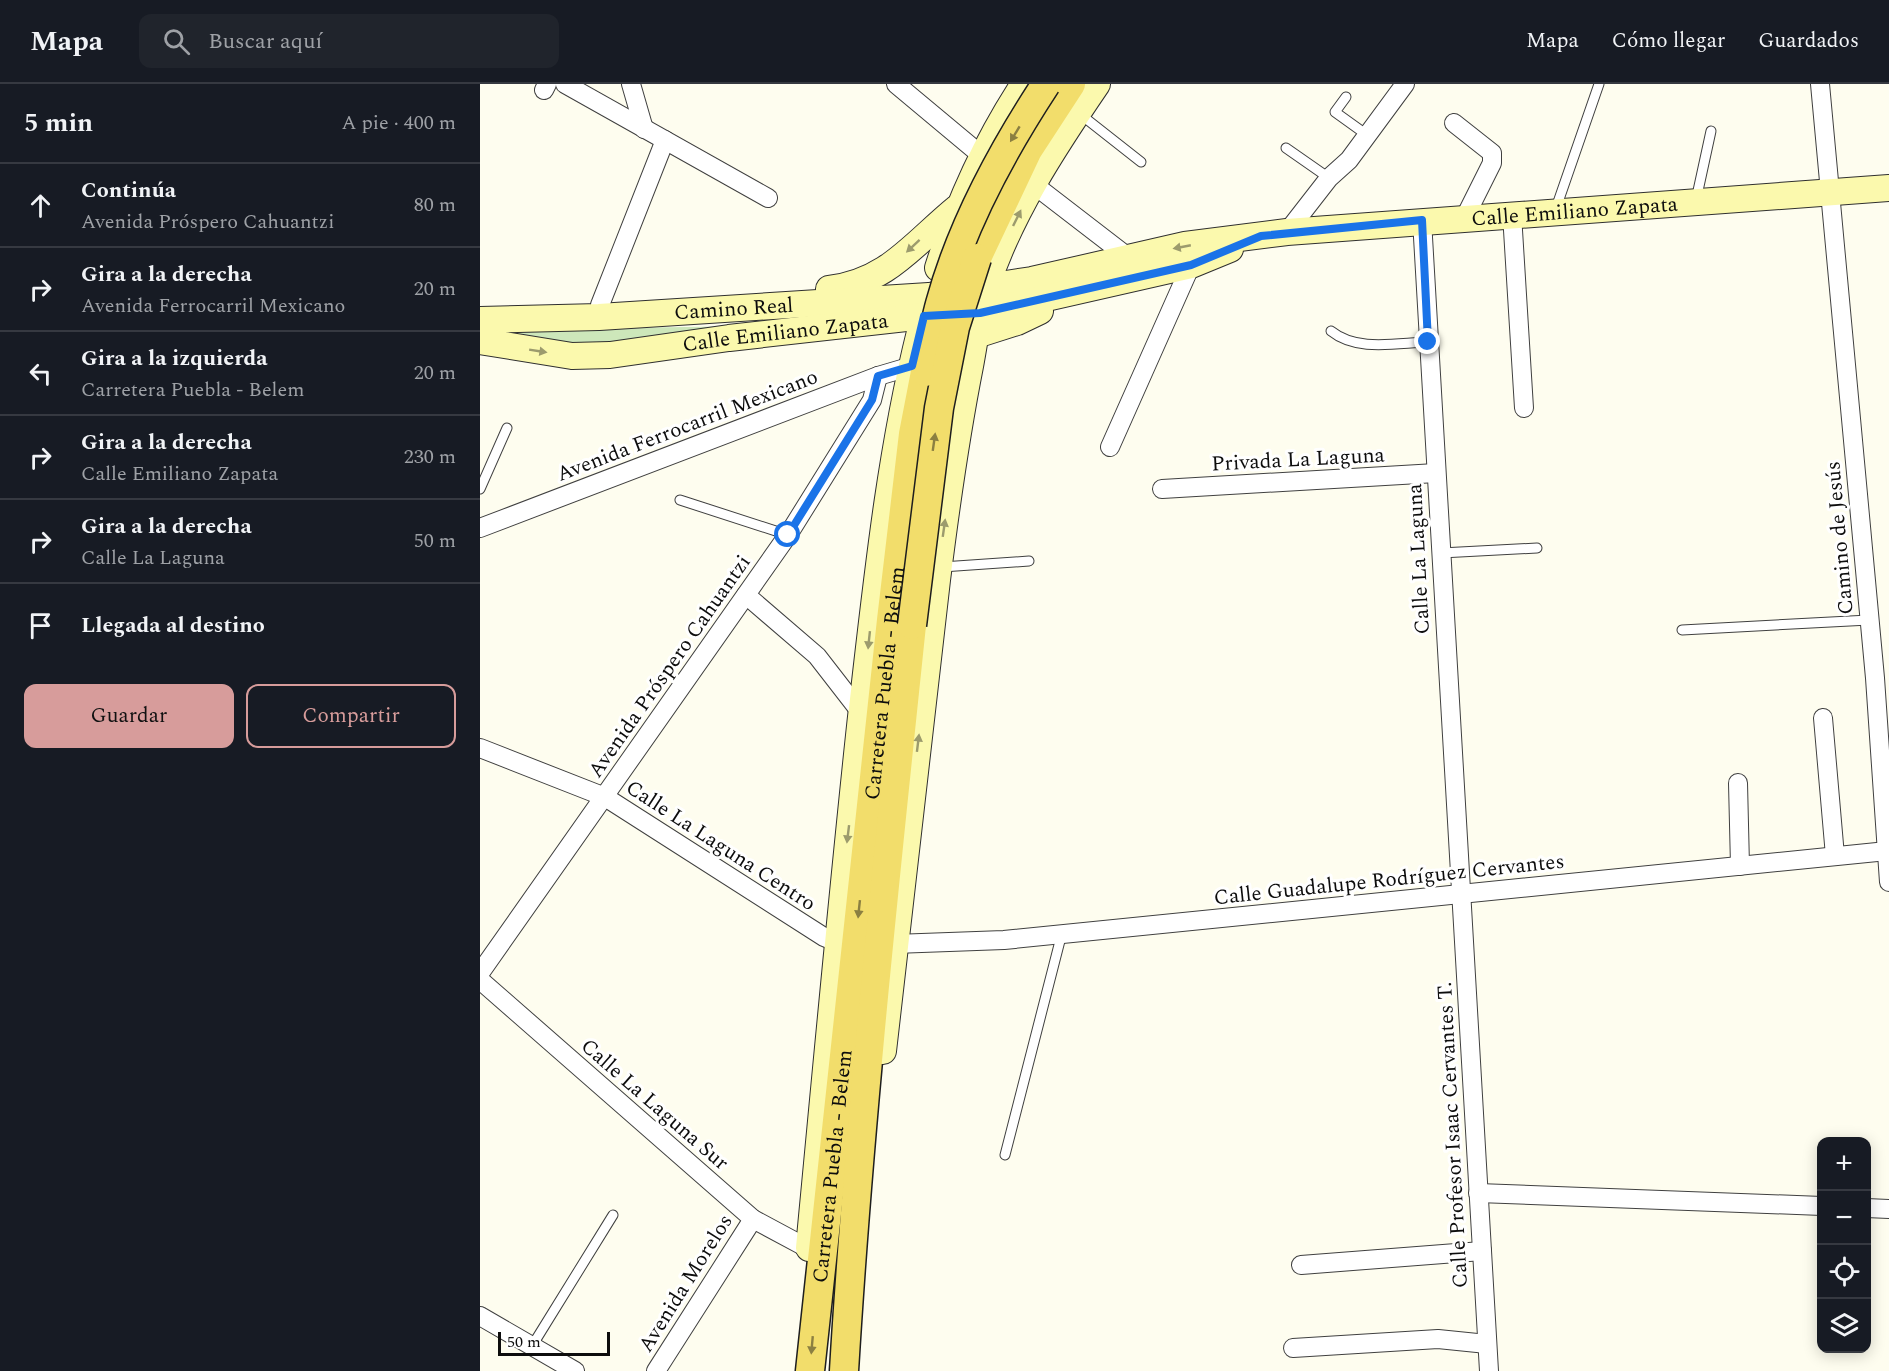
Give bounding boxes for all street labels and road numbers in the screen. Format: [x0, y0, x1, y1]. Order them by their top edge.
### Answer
street label: Calle Emiliano Zapata [1470, 188, 1680, 235]
street label: Camino Real [673, 290, 794, 329]
street label: Calle Emiliano Zapata [680, 305, 891, 361]
street label: Avenida Ferrocarril Mexicano [552, 361, 823, 491]
street label: Privada La Laguna [1211, 439, 1386, 481]
street label: Camino de Jesús [1817, 460, 1863, 616]
street label: Calle La Laguna [1399, 482, 1439, 635]
street label: Avenida Próspero Cahuantzi [580, 548, 759, 785]
street label: Carretera Puebla - Belem [857, 565, 914, 801]
street label: Calle La Laguna Centro [619, 772, 822, 920]
street label: Calle Guadalupe Rodríguez Cervantes [1212, 846, 1566, 914]
street label: Calle Profesor Isaac Cervantes T. [1429, 981, 1477, 1289]
street label: Calle La Laguna Sur [573, 1031, 736, 1178]
street label: Carretera Puebla - Belem [805, 1048, 862, 1285]
street label: Avenida Morelos [631, 1208, 741, 1359]

